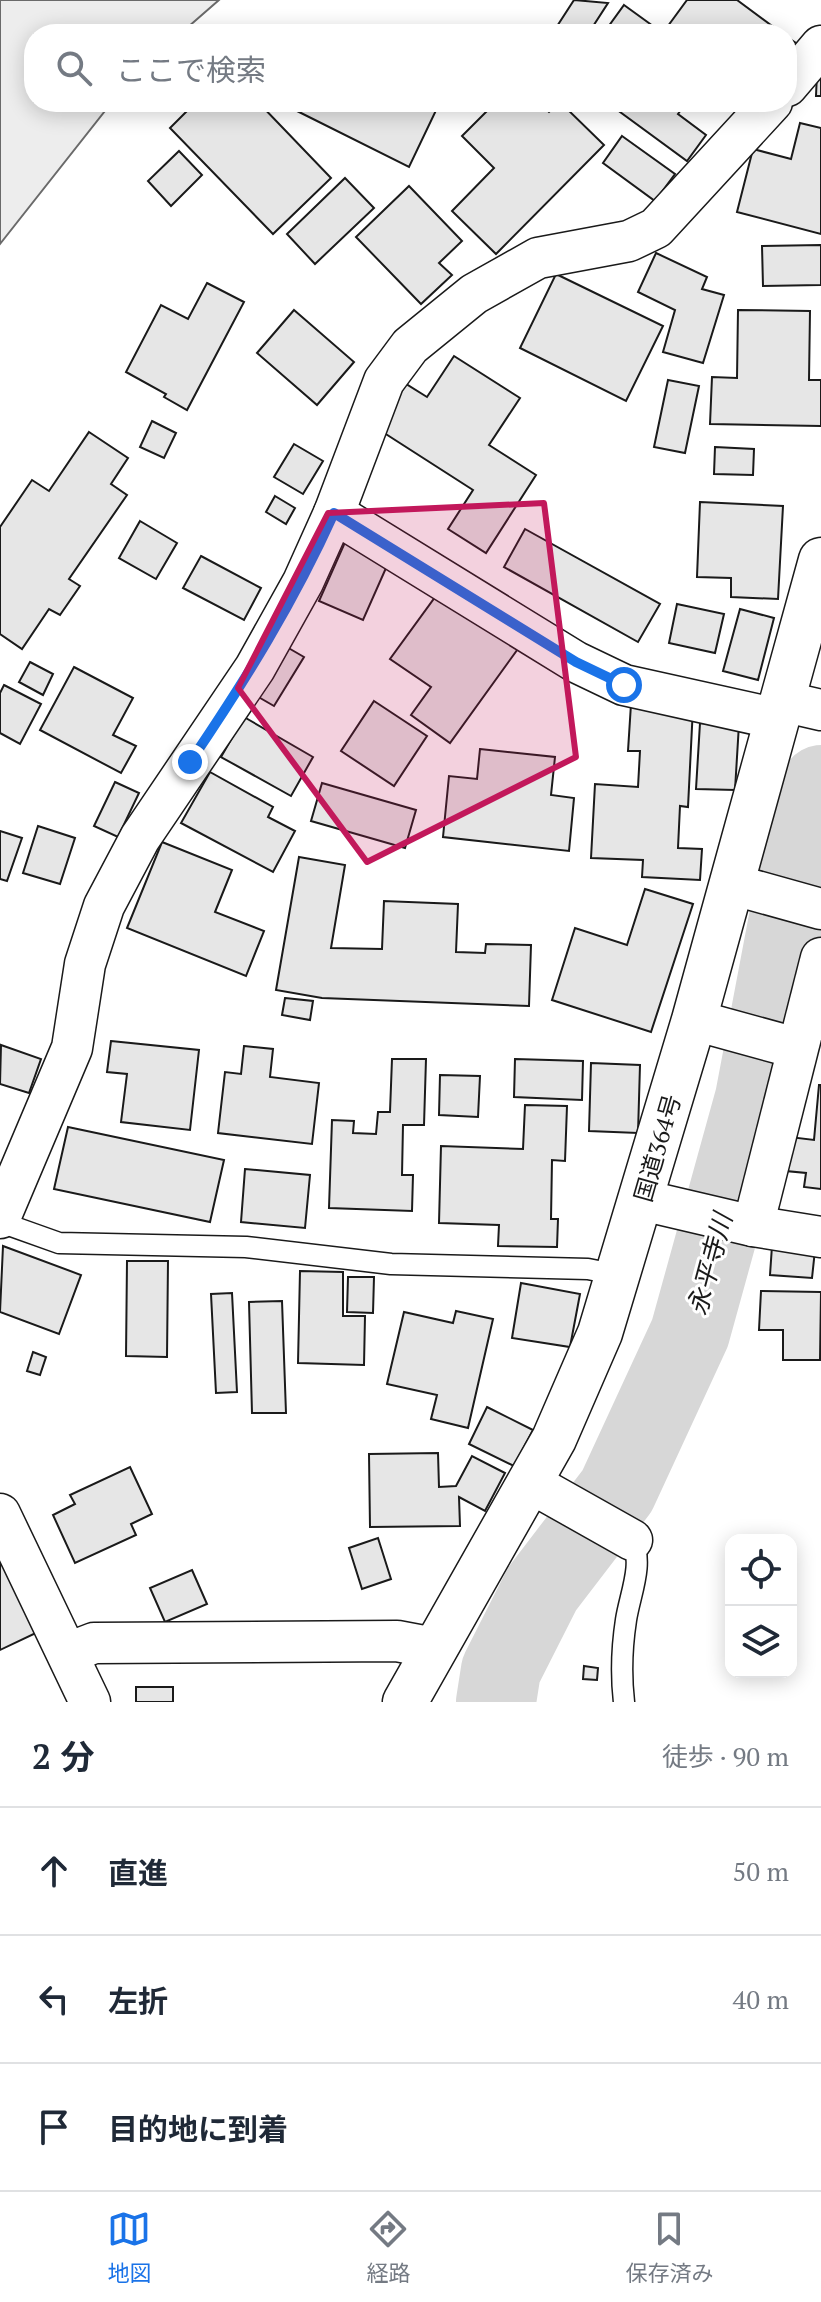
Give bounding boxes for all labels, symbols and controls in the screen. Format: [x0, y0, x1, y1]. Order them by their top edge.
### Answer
search box [24, 24, 797, 112]
icon: search [52, 46, 96, 90]
text: ここで検索 [116, 50, 266, 90]
route start [606, 667, 642, 703]
route end [172, 744, 208, 780]
street label: 国道364号 [626, 1091, 688, 1205]
water label: 永平寺川 [679, 1206, 740, 1319]
map controls [725, 1534, 797, 1678]
button: locate [725, 1534, 797, 1606]
button: layers [725, 1606, 797, 1678]
text: 2 分 [32, 1734, 94, 1779]
text: 徒歩 · 90 m [662, 1739, 789, 1773]
icon: ahead [32, 1849, 76, 1893]
text: 直進 [108, 1853, 168, 1893]
text: 50 m [733, 1854, 789, 1888]
icon: left [32, 1977, 76, 2021]
text: 左折 [108, 1981, 168, 2021]
text: 40 m [733, 1982, 789, 2016]
icon: arrive [32, 2105, 76, 2149]
text: 目的地に到着 [108, 2109, 288, 2149]
tab: 地図 [107, 2207, 152, 2287]
tab: 経路 [366, 2207, 411, 2287]
tab: 保存済み [625, 2207, 714, 2287]

